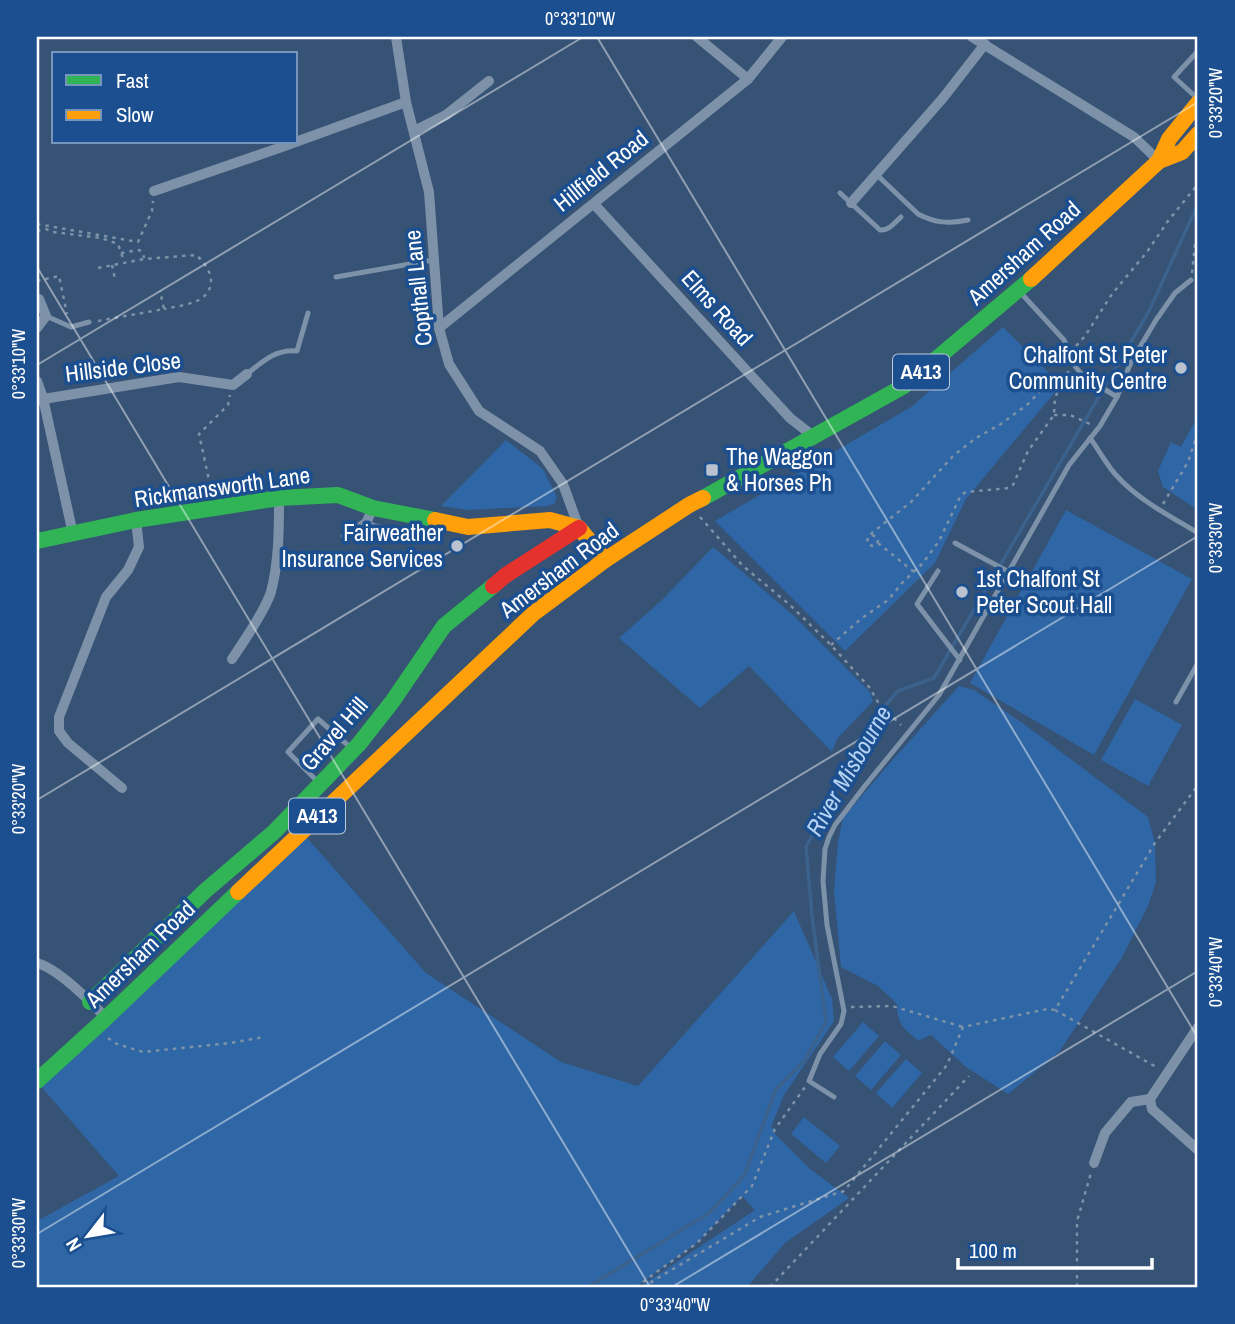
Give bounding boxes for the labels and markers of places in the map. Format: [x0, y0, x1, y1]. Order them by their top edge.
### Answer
place label: Chalfont St Peter Community Centre [1009, 339, 1168, 396]
marker: Chalfont St Peter Community Centre [1173, 360, 1189, 376]
place label: The Waggon & Horses Ph [726, 441, 833, 498]
marker: The Waggon & Horses Ph [704, 462, 720, 478]
place label: Fairweather Insurance Services [282, 517, 444, 574]
marker: Fairweather Insurance Services [449, 538, 465, 554]
place label: 1st Chalfont St Peter Scout Hall [976, 563, 1112, 620]
marker: 1st Chalfont St Peter Scout Hall [954, 584, 970, 600]

